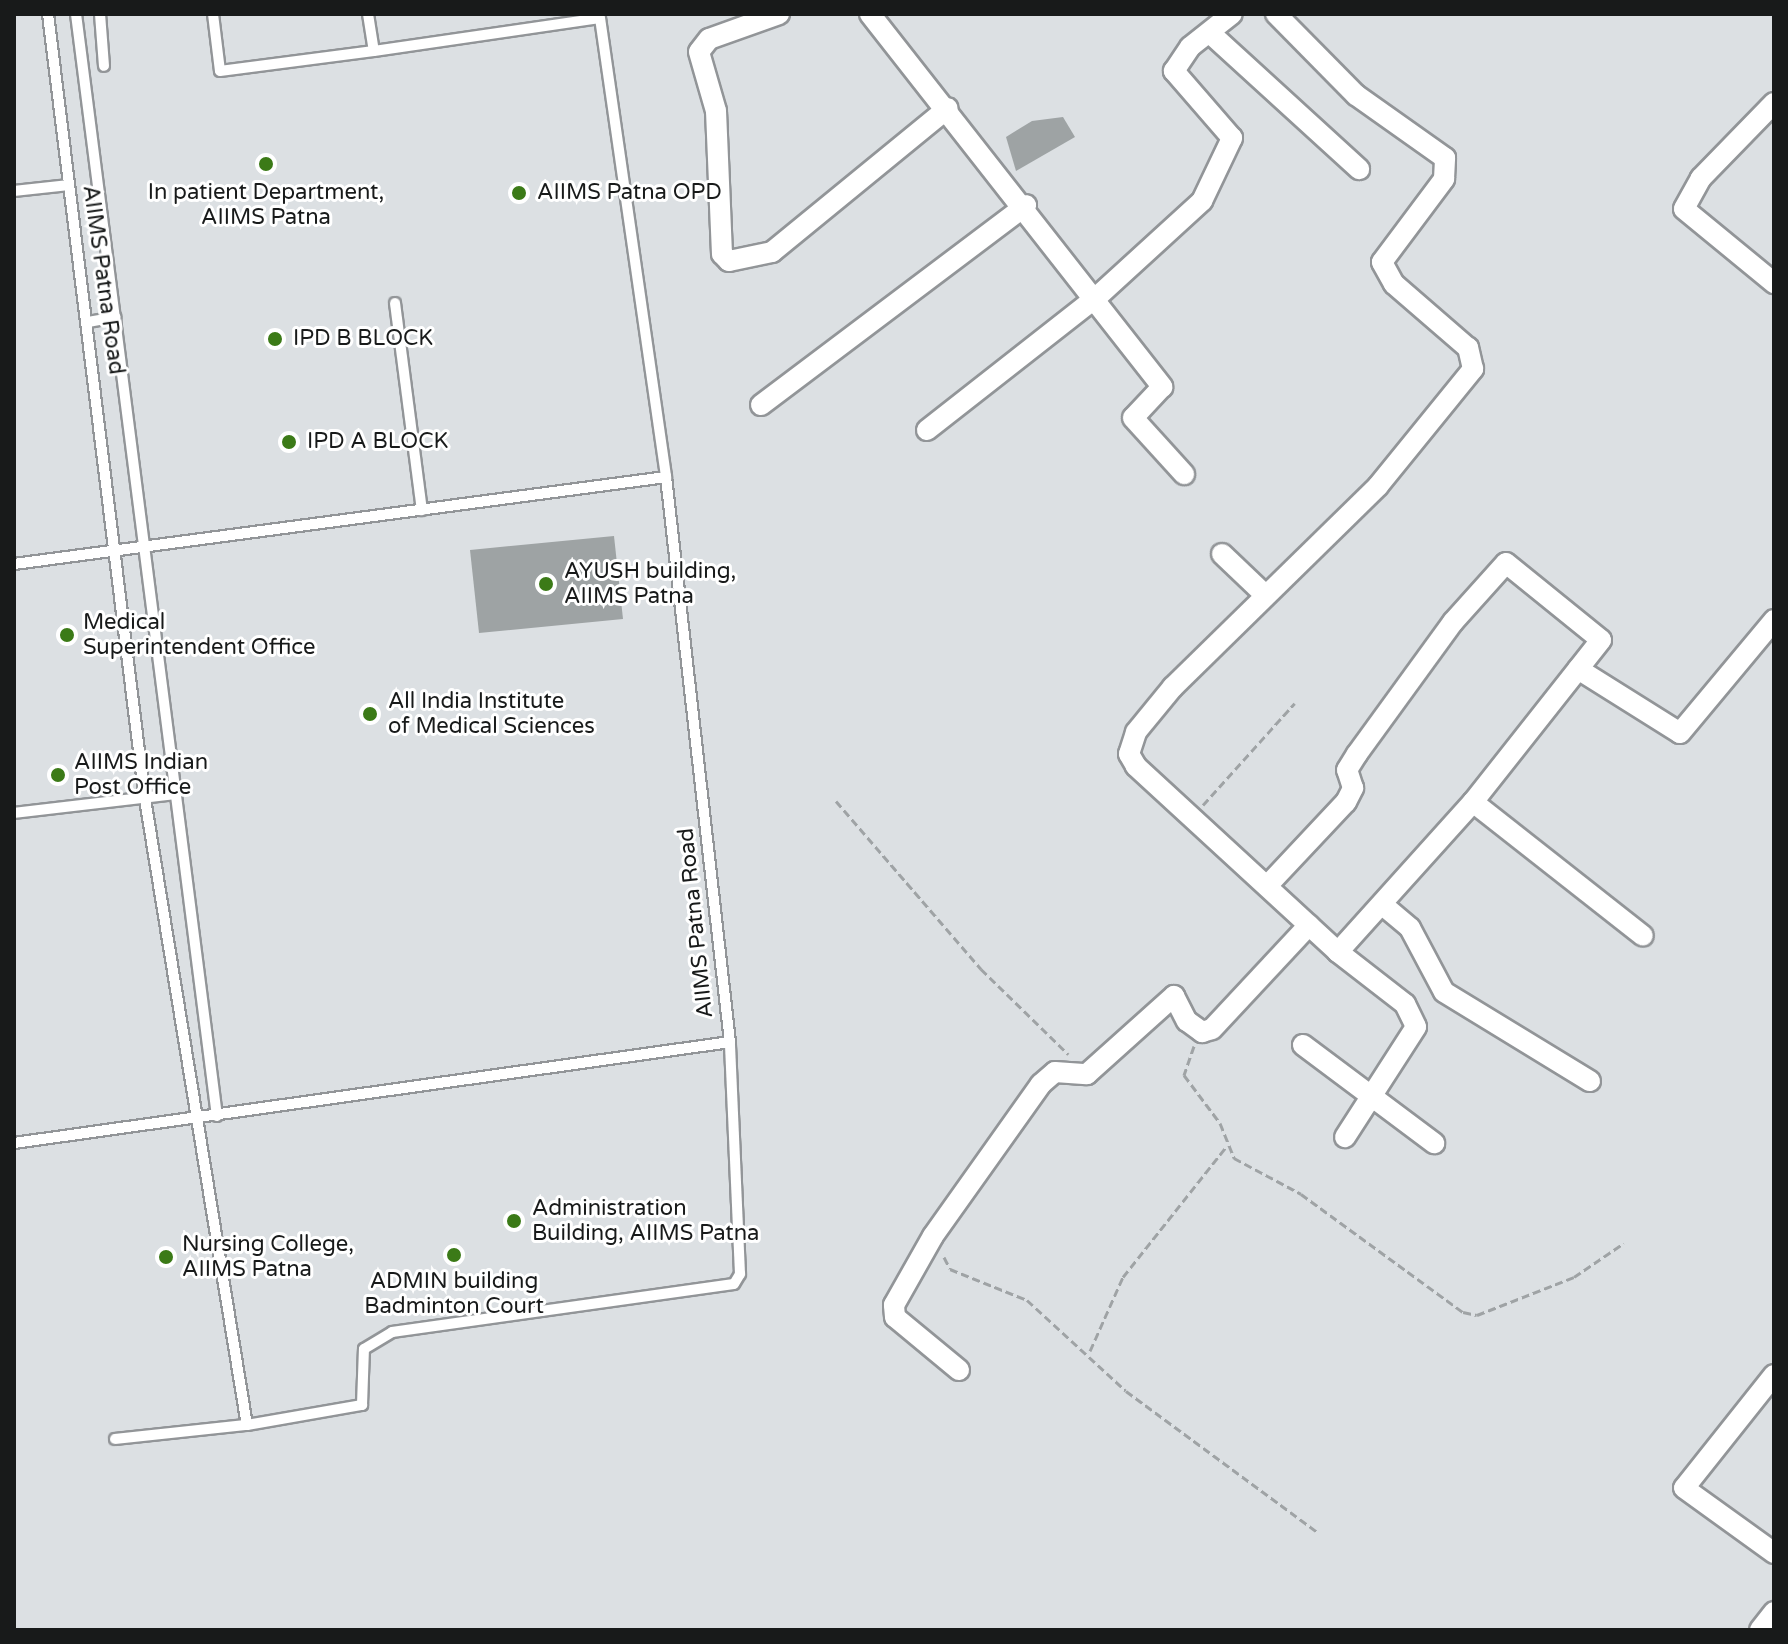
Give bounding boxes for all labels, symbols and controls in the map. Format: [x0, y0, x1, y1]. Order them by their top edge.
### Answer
marker: In patient Department, AIIMS Patna [255, 153, 277, 175]
place label: In patient Department, AIIMS Patna [148, 179, 384, 230]
place label: AIIMS Patna OPD [537, 180, 722, 206]
marker: AIIMS Patna OPD [508, 182, 530, 204]
street label: AIIMS Patna Road [77, 184, 129, 376]
place label: IPD B BLOCK [293, 326, 433, 352]
marker: IPD B BLOCK [264, 328, 286, 350]
place label: IPD A BLOCK [307, 429, 448, 455]
marker: IPD A BLOCK [278, 431, 300, 453]
place label: AYUSH building, AIIMS Patna [564, 558, 736, 610]
marker: AYUSH building, AIIMS Patna [535, 573, 557, 595]
place label: Medical Superintendent Office [83, 609, 315, 660]
marker: Medical Superintendent Office [58, 626, 76, 644]
place label: All India Institute of Medical Sciences [388, 688, 595, 740]
marker: All India Institute of Medical Sciences [359, 703, 381, 725]
place label: AIIMS Indian Post Office [74, 749, 208, 800]
marker: AIIMS Indian Post Office [49, 766, 67, 784]
street label: AIIMS Patna Road [673, 827, 719, 1019]
place label: Administration Building, AIIMS Patna [532, 1195, 759, 1246]
marker: Administration Building, AIIMS Patna [503, 1210, 525, 1232]
place label: Nursing College, AIIMS Patna [182, 1231, 354, 1282]
marker: ADMIN building Badminton Court [445, 1246, 463, 1264]
marker: Nursing College, AIIMS Patna [157, 1248, 175, 1266]
place label: ADMIN building Badminton Court [364, 1268, 544, 1320]

